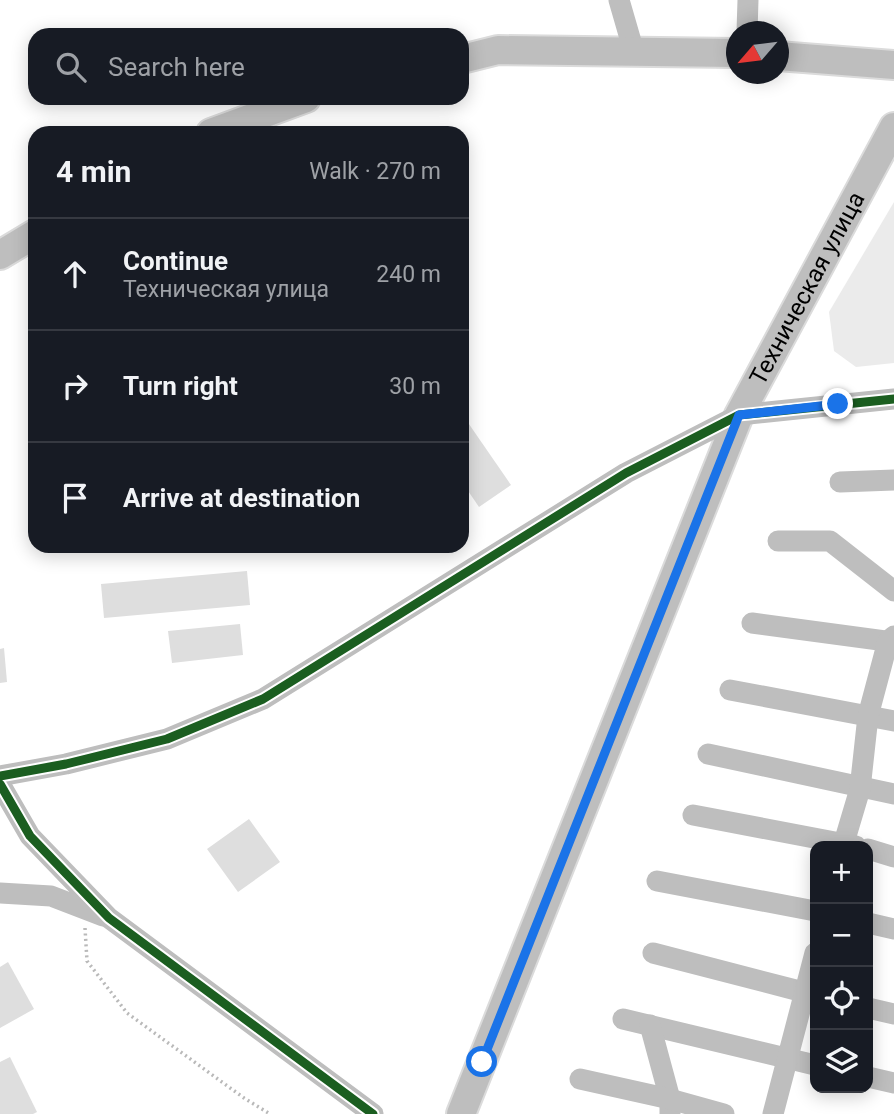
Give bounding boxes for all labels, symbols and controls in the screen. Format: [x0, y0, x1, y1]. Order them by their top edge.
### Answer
north arrow [726, 21, 789, 84]
search box [28, 28, 469, 105]
icon: search [52, 48, 90, 86]
text: Search here [108, 52, 245, 82]
text: 4 min [56, 154, 131, 189]
text: Walk · 270 m [309, 158, 441, 185]
street label: Техническая улица [744, 187, 870, 390]
text: Continue [123, 246, 228, 276]
icon: ahead [56, 255, 94, 293]
text: 240 m [376, 261, 441, 288]
text: Техническая улица [123, 276, 329, 303]
icon: right [56, 367, 94, 405]
text: Turn right [123, 371, 238, 401]
text: 30 m [389, 373, 441, 400]
route end [822, 388, 853, 419]
icon: arrive [56, 479, 94, 517]
text: Arrive at destination [123, 483, 360, 513]
map controls [810, 841, 873, 1093]
button: + [810, 841, 873, 904]
button: − [810, 904, 873, 967]
button: locate [810, 967, 873, 1030]
button: layers [810, 1030, 873, 1093]
route start [466, 1046, 497, 1077]

